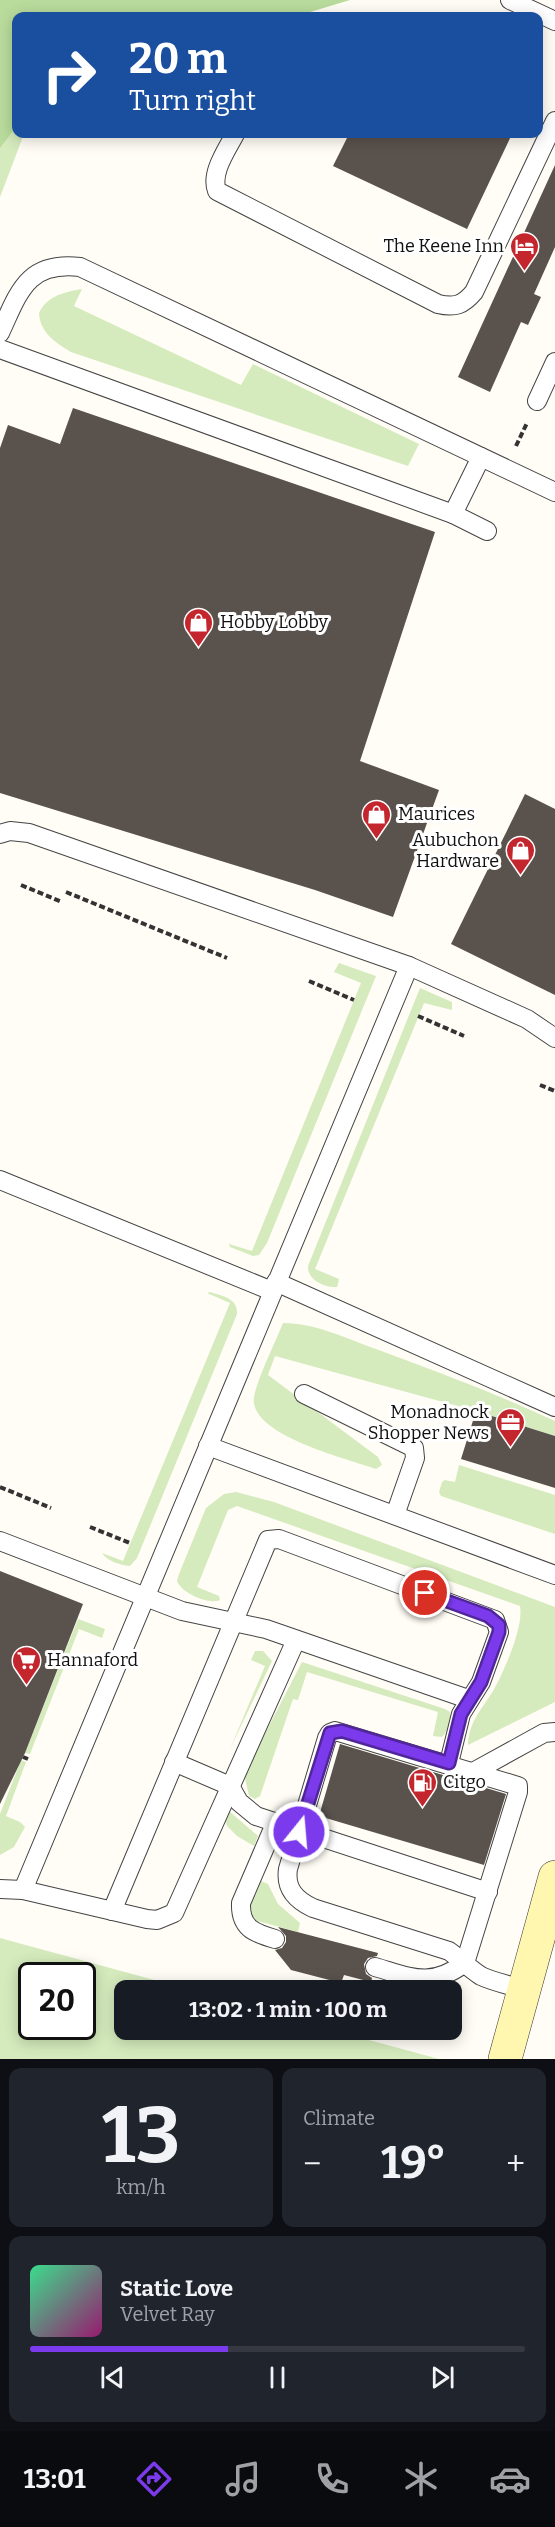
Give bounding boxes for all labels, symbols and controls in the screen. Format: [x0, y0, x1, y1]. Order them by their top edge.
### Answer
text: 20 m [129, 34, 227, 84]
icon: right [30, 36, 108, 114]
text: Turn right [129, 85, 256, 117]
hotel icon: The Keene Inn [509, 230, 541, 272]
place label: The Keene Inn [383, 235, 505, 257]
shop icon: Hobby Lobby [183, 606, 215, 648]
place label: Hobby Lobby [220, 611, 329, 633]
shop icon: Maurices [361, 798, 393, 840]
place label: Maurices [398, 803, 475, 825]
place label: Aubuchon Hardware [412, 829, 500, 872]
shop icon: Aubuchon Hardware [504, 834, 536, 876]
place label: Monadnock Shopper News [368, 1401, 490, 1444]
office icon: Monadnock Shopper News [494, 1406, 526, 1448]
pin [399, 1567, 450, 1618]
icon: arrive [408, 1576, 441, 1609]
supermarket icon: Hannaford [10, 1644, 42, 1686]
place label: Hannaford [47, 1649, 138, 1671]
fuel station icon: Citgo [406, 1766, 438, 1808]
place label: Citgo [443, 1771, 486, 1793]
position arrow [267, 1800, 331, 1864]
speed limit sign: 20 [18, 1962, 96, 2040]
text: 13:02 · 1 min · 100 m [189, 1996, 387, 2023]
text: 13 [102, 2089, 180, 2183]
text: Climate [303, 2106, 375, 2130]
text: 19° [381, 2136, 446, 2190]
text: − [303, 2144, 321, 2184]
text: + [506, 2144, 525, 2184]
text: km/h [116, 2175, 166, 2199]
text: Static Love [120, 2275, 233, 2302]
text: Velvet Ray [120, 2302, 215, 2326]
icon: previous [96, 2361, 129, 2394]
icon: pause [261, 2361, 294, 2394]
icon: next [426, 2361, 459, 2394]
icon: directions [133, 2458, 175, 2500]
icon: music [222, 2458, 264, 2500]
icon: phone [311, 2458, 353, 2500]
icon: climate [400, 2458, 442, 2500]
icon: car [489, 2458, 531, 2500]
text: 13:01 [24, 2463, 86, 2495]

